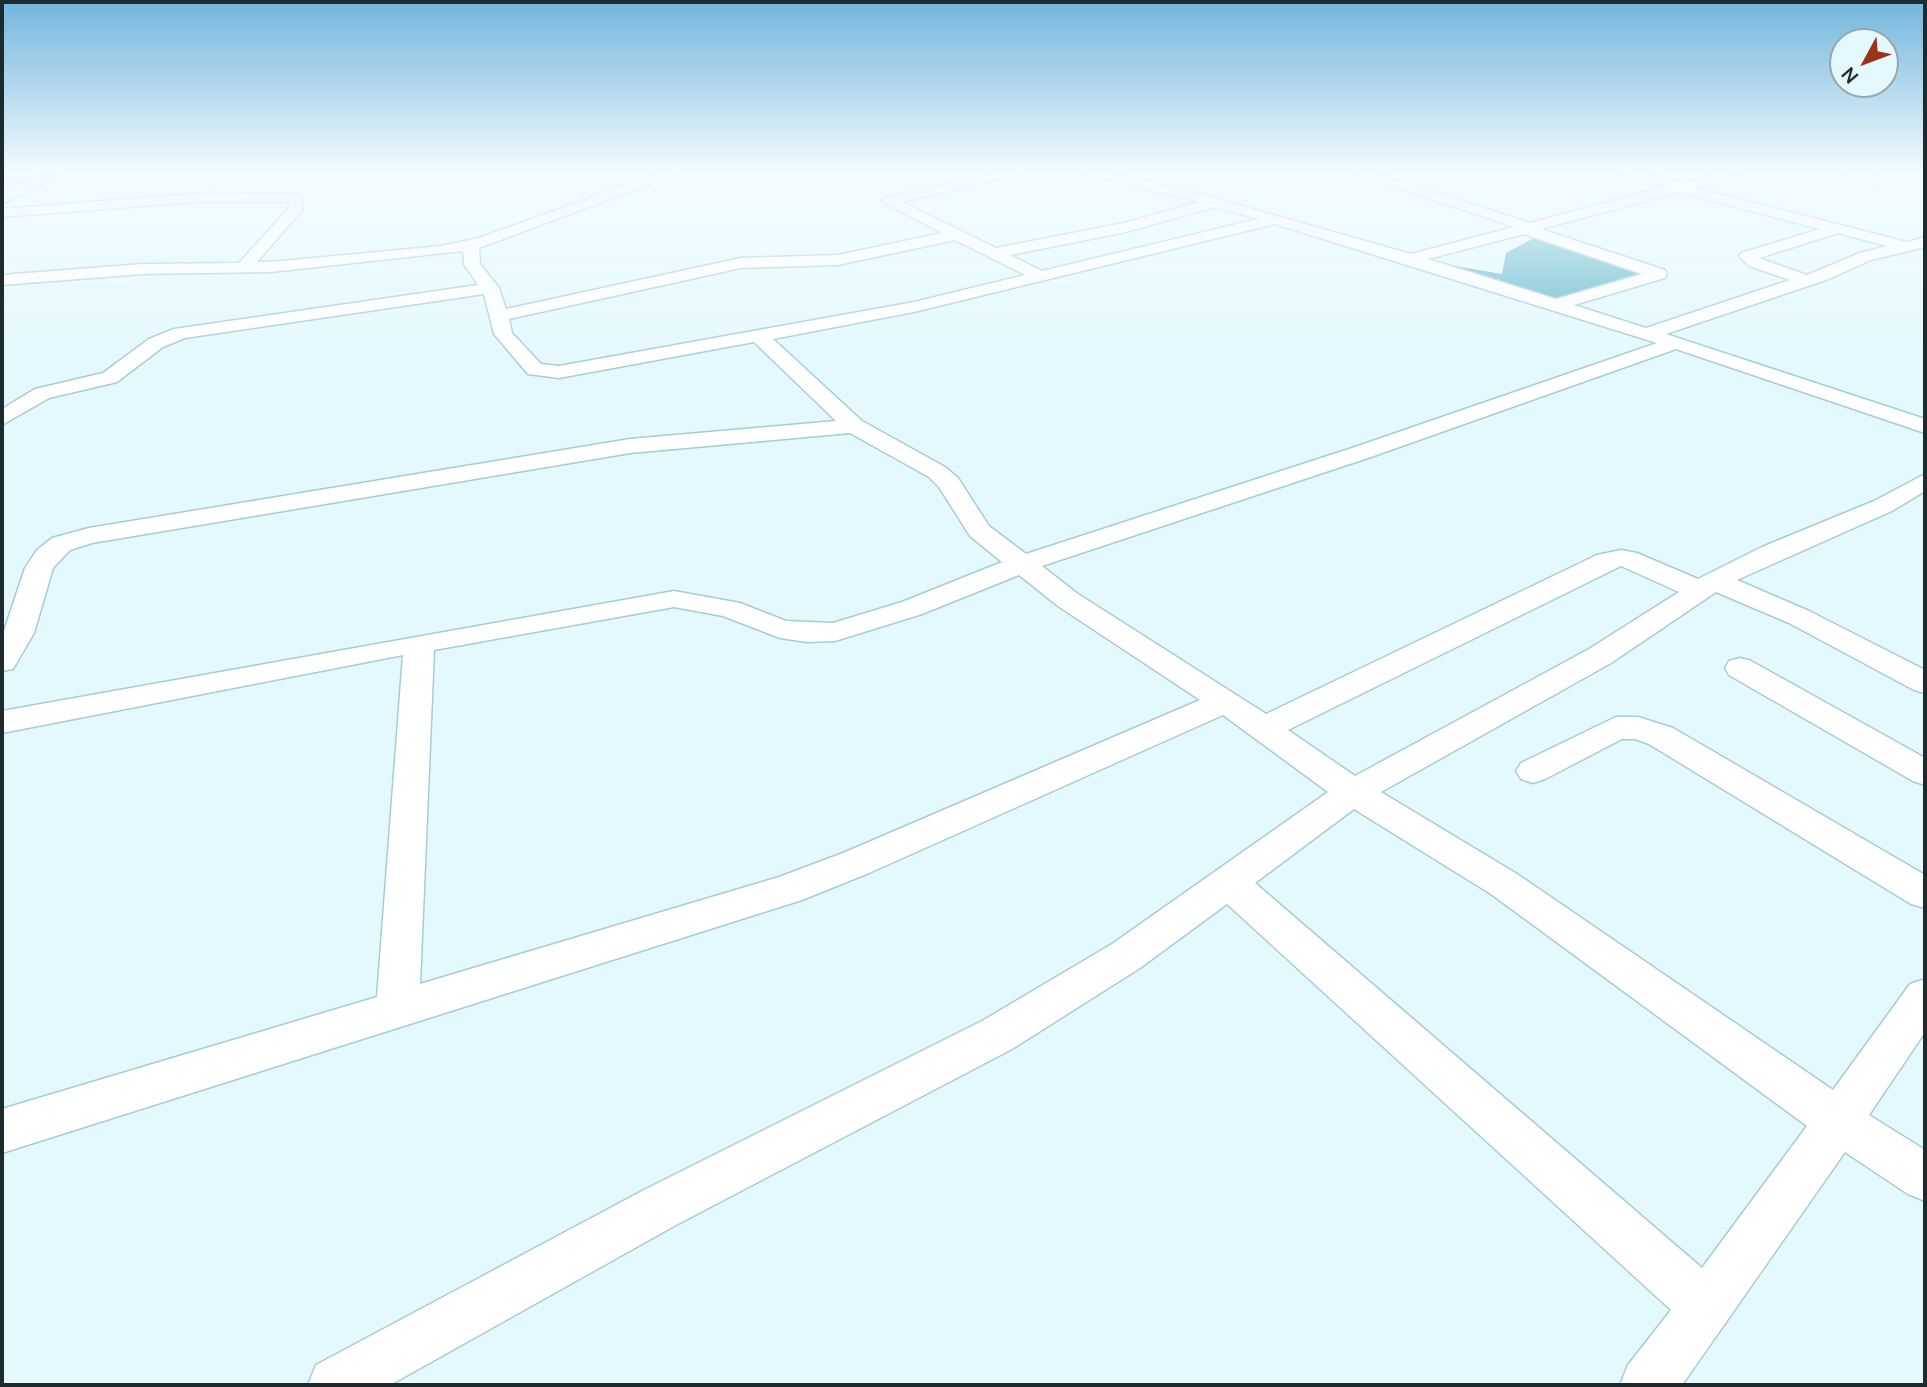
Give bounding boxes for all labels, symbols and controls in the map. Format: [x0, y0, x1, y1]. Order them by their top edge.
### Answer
north arrow [1829, 28, 1899, 98]
text: N [1835, 62, 1864, 89]

